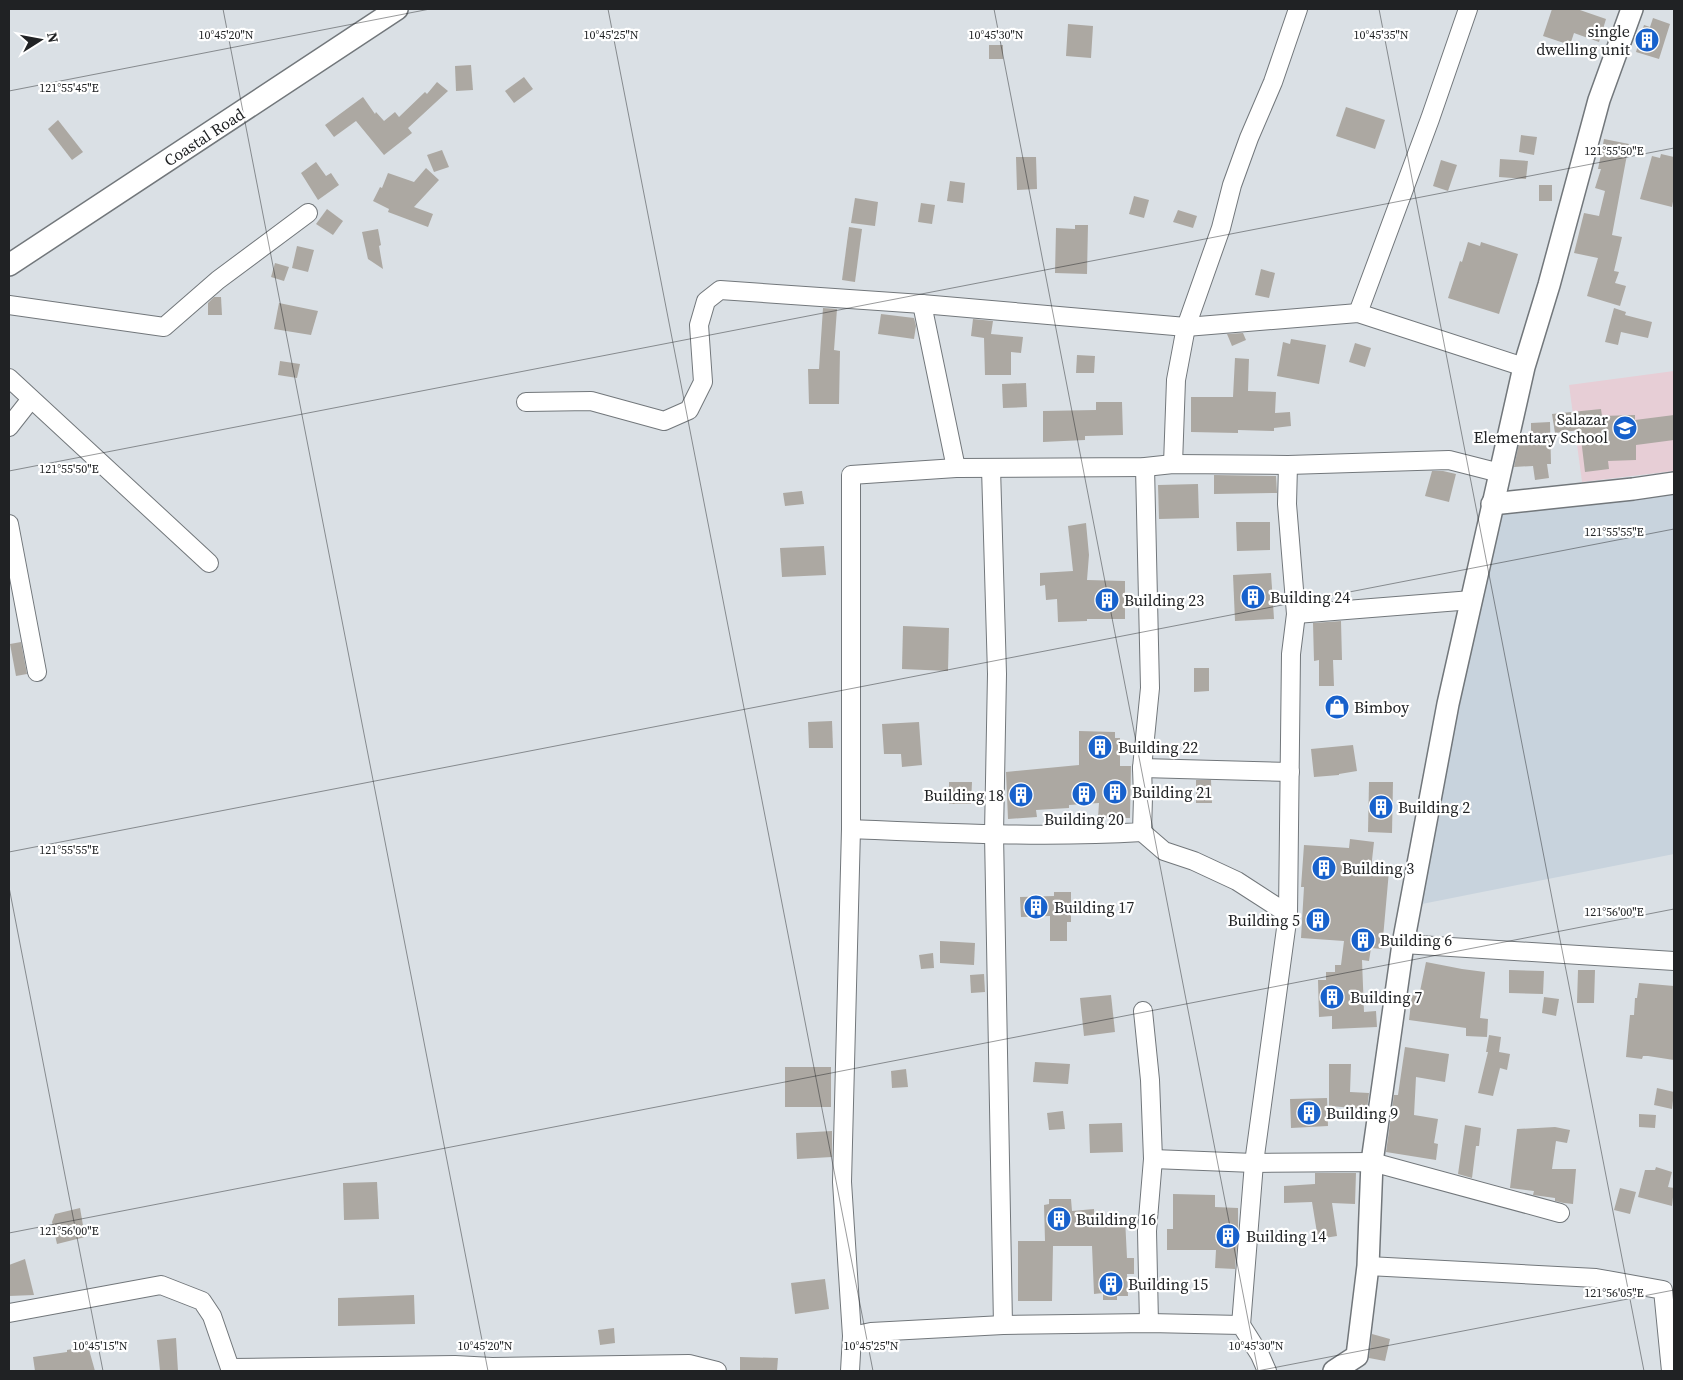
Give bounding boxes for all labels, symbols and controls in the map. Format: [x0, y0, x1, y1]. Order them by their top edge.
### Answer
north arrow [15, 15, 65, 65]
place label: single dwelling unit [1536, 20, 1631, 60]
text: 10°45'20"N [198, 27, 254, 43]
text: 10°45'25"N [583, 27, 639, 43]
text: 10°45'30"N [968, 27, 1024, 43]
text: 10°45'35"N [1353, 27, 1409, 43]
building icon: single dwelling unit [1634, 27, 1660, 53]
text: N [42, 31, 64, 44]
text: 121°55'45"E [39, 80, 99, 96]
street label: Coastal Road [159, 103, 249, 171]
text: 121°55'50"E [1584, 143, 1644, 159]
place label: Salazar Elementary School [1474, 408, 1608, 448]
school or university icon: Salazar Elementary School [1612, 415, 1638, 441]
text: 121°55'50"E [39, 461, 99, 477]
text: 121°55'55"E [1584, 524, 1644, 540]
building icon: Building 24 [1240, 584, 1266, 610]
place label: Building 24 [1270, 586, 1350, 608]
building icon: Building 23 [1094, 587, 1120, 613]
place label: Building 23 [1124, 589, 1204, 611]
shop icon: Bimboy [1324, 694, 1350, 720]
place label: Bimboy [1354, 696, 1410, 718]
building icon: Building 22 [1087, 734, 1113, 760]
place label: Building 22 [1118, 736, 1198, 758]
building icon: Building 21 [1102, 779, 1128, 805]
building icon: Building 20 [1071, 781, 1097, 807]
place label: Building 21 [1132, 781, 1212, 803]
building icon: Building 18 [1008, 782, 1034, 808]
place label: Building 18 [924, 784, 1004, 806]
building icon: Building 2 [1368, 794, 1394, 820]
place label: Building 2 [1398, 796, 1470, 818]
place label: Building 20 [1044, 808, 1124, 830]
text: 121°55'55"E [39, 842, 99, 858]
building icon: Building 3 [1311, 855, 1337, 881]
place label: Building 3 [1342, 857, 1414, 879]
building icon: Building 17 [1023, 894, 1049, 920]
place label: Building 17 [1054, 896, 1134, 918]
text: 121°56'00"E [1584, 904, 1644, 920]
building icon: Building 5 [1305, 907, 1331, 933]
place label: Building 5 [1228, 909, 1300, 931]
building icon: Building 6 [1350, 927, 1376, 953]
place label: Building 6 [1380, 929, 1452, 951]
building icon: Building 7 [1319, 984, 1345, 1010]
place label: Building 7 [1350, 986, 1422, 1008]
building icon: Building 9 [1296, 1100, 1322, 1126]
place label: Building 9 [1326, 1102, 1398, 1124]
building icon: Building 16 [1046, 1206, 1072, 1232]
place label: Building 16 [1076, 1208, 1156, 1230]
text: 121°56'00"E [39, 1223, 99, 1239]
building icon: Building 14 [1215, 1223, 1241, 1249]
place label: Building 14 [1246, 1225, 1326, 1247]
building icon: Building 15 [1098, 1271, 1124, 1297]
place label: Building 15 [1128, 1273, 1208, 1295]
text: 121°56'05"E [1584, 1285, 1644, 1301]
text: 10°45'15"N [72, 1338, 128, 1354]
text: 10°45'20"N [457, 1338, 513, 1354]
text: 10°45'25"N [843, 1338, 899, 1354]
text: 10°45'30"N [1228, 1338, 1284, 1354]

